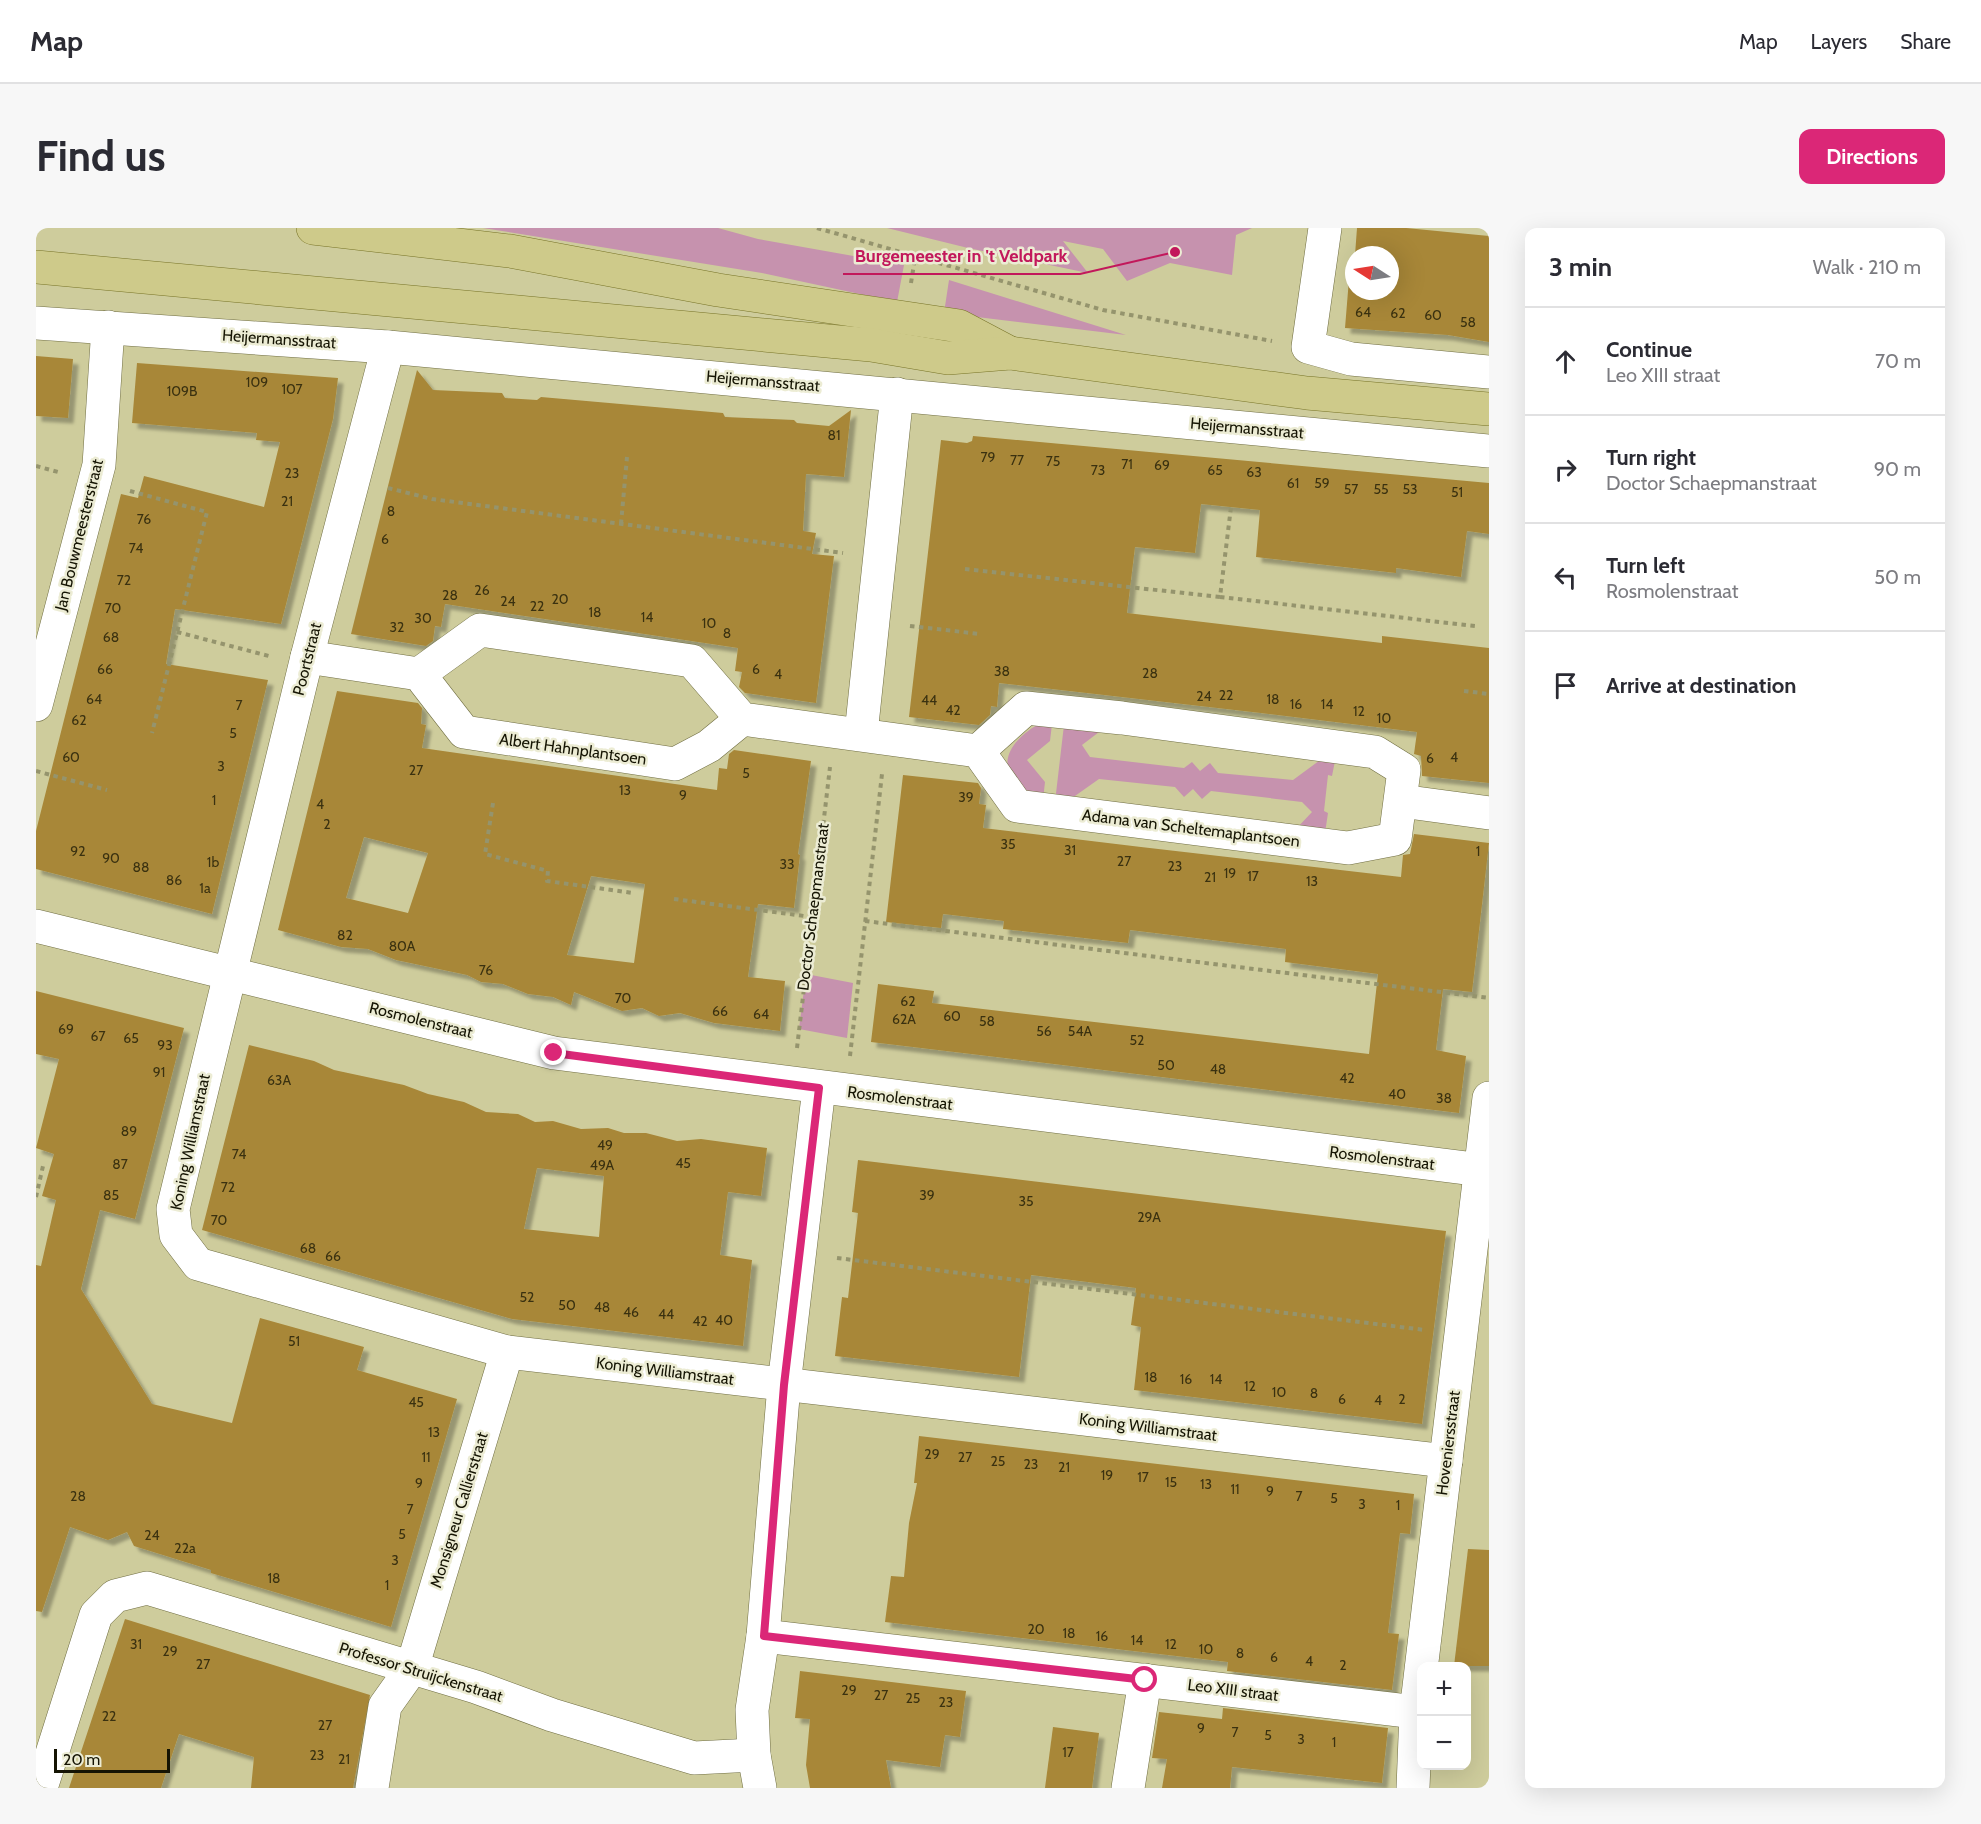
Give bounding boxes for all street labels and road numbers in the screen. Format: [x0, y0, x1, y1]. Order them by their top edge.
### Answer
street label: Heijermansstraat [221, 326, 337, 352]
street label: Heijermansstraat [705, 367, 821, 395]
street label: Heijermansstraat [1189, 414, 1305, 442]
street label: Jan Bouwmeesterstraat [51, 457, 107, 614]
street label: Poortstraat [289, 620, 325, 697]
street label: Albert Hahnplantsoen [498, 729, 648, 769]
street label: Adama van Scheltemaplantsoen [1081, 805, 1301, 851]
street label: Doctor Schaepmanstraat [793, 822, 833, 992]
street label: Rosmolenstraat [367, 998, 475, 1042]
street label: Koning Williamstraat [166, 1072, 214, 1212]
street label: Rosmolenstraat [846, 1082, 954, 1114]
street label: Rosmolenstraat [1328, 1142, 1436, 1174]
street label: Koning Williamstraat [595, 1353, 736, 1389]
street label: Hoveniersstraat [1432, 1389, 1464, 1496]
street label: Koning Williamstraat [1078, 1409, 1219, 1445]
street label: Monsigneur Callierstraat [426, 1429, 492, 1590]
street label: Professor Struijckenstraat [337, 1638, 506, 1706]
street label: Leo XIII straat [1187, 1675, 1280, 1705]

